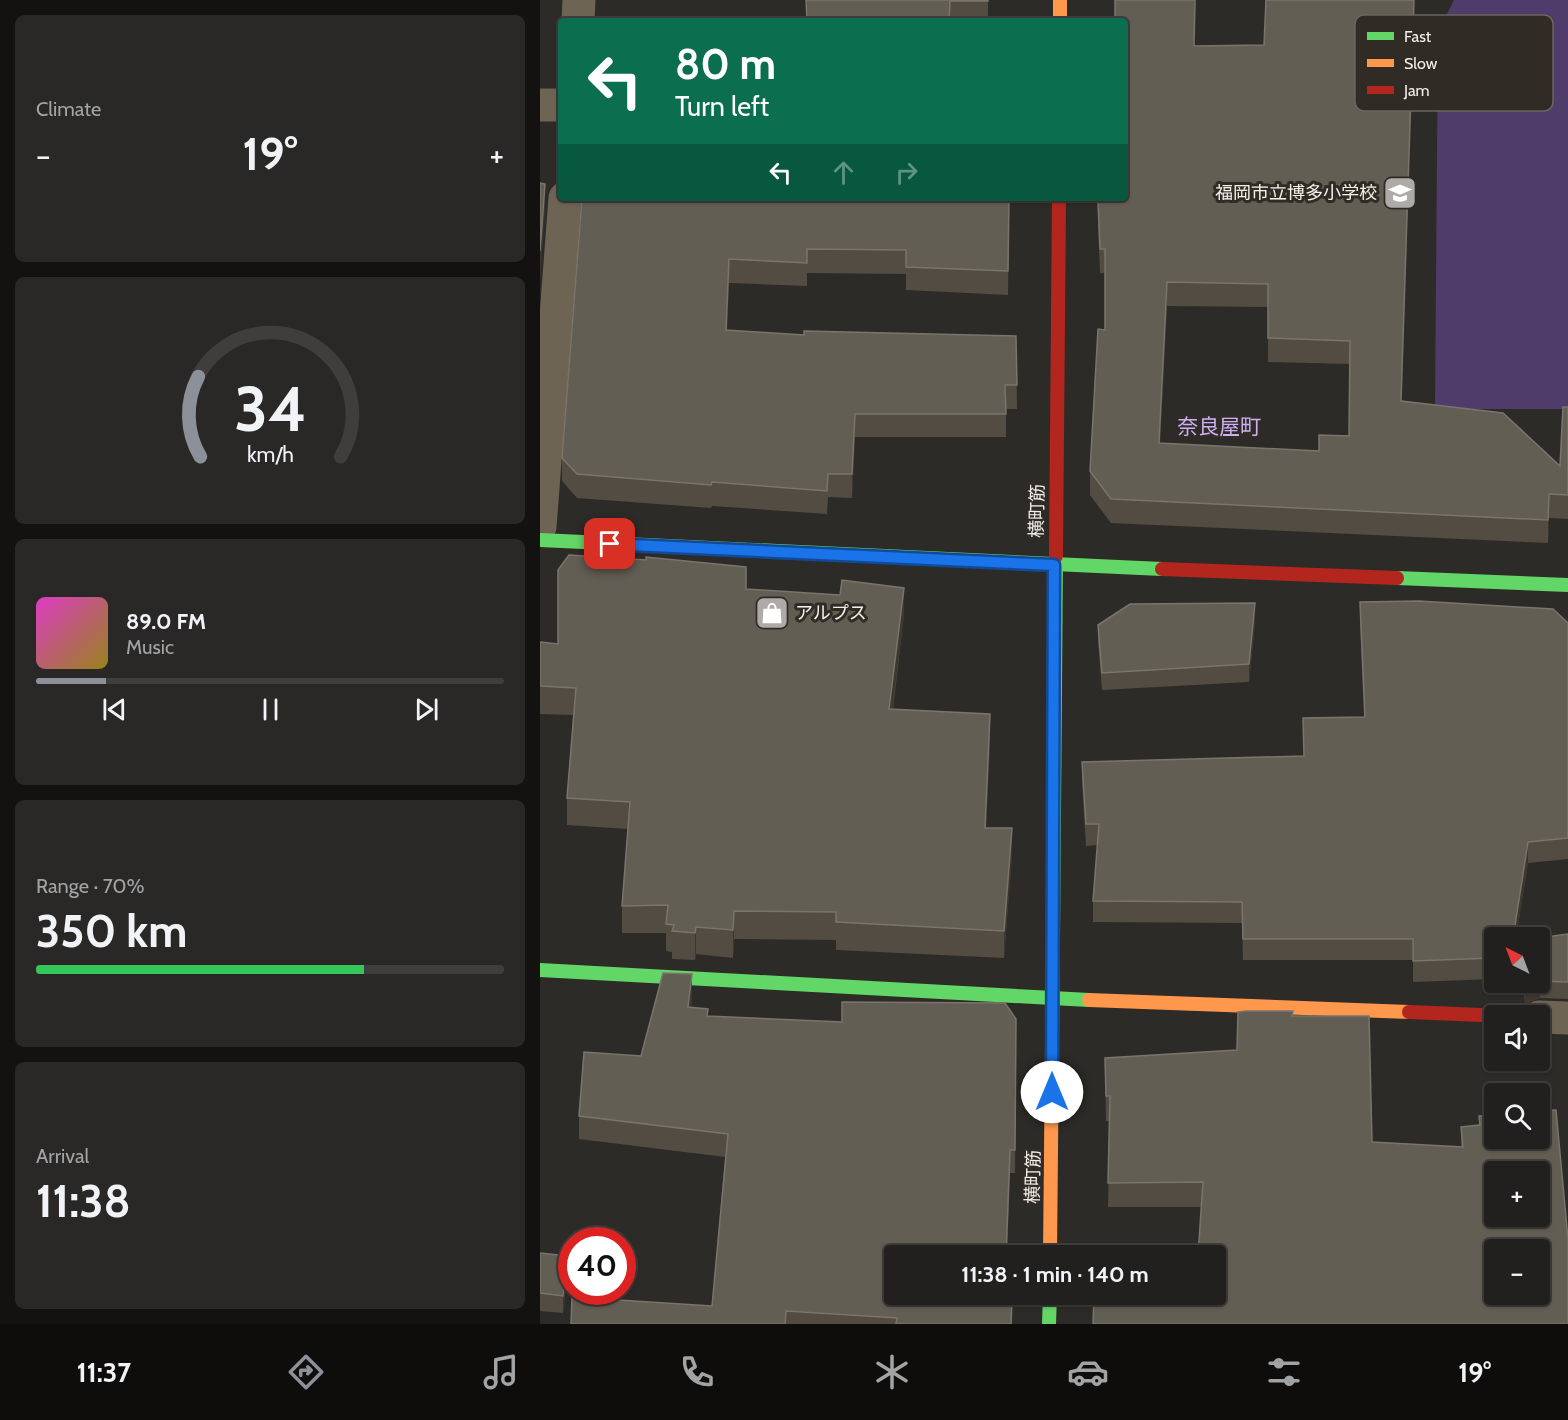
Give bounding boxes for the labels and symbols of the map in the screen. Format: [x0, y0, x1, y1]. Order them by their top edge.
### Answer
legend [1355, 15, 1553, 111]
text: Fast [1404, 27, 1432, 46]
text: Slow [1404, 54, 1438, 73]
text: Jam [1403, 81, 1430, 100]
school or university icon: 福岡市立博多小学校 [1382, 175, 1418, 211]
place label: 福岡市立博多小学校 [1215, 182, 1377, 204]
district label: 奈良屋町 [1177, 414, 1261, 439]
street label: 横町筋 [1026, 484, 1048, 538]
pin [584, 518, 635, 569]
shop icon: アルプス [754, 595, 790, 631]
place label: アルプス [795, 602, 867, 624]
north arrow [1484, 927, 1550, 993]
position arrow [1020, 1060, 1084, 1124]
street label: 横町筋 [1022, 1150, 1044, 1204]
speed limit sign: 40 [558, 1227, 636, 1305]

